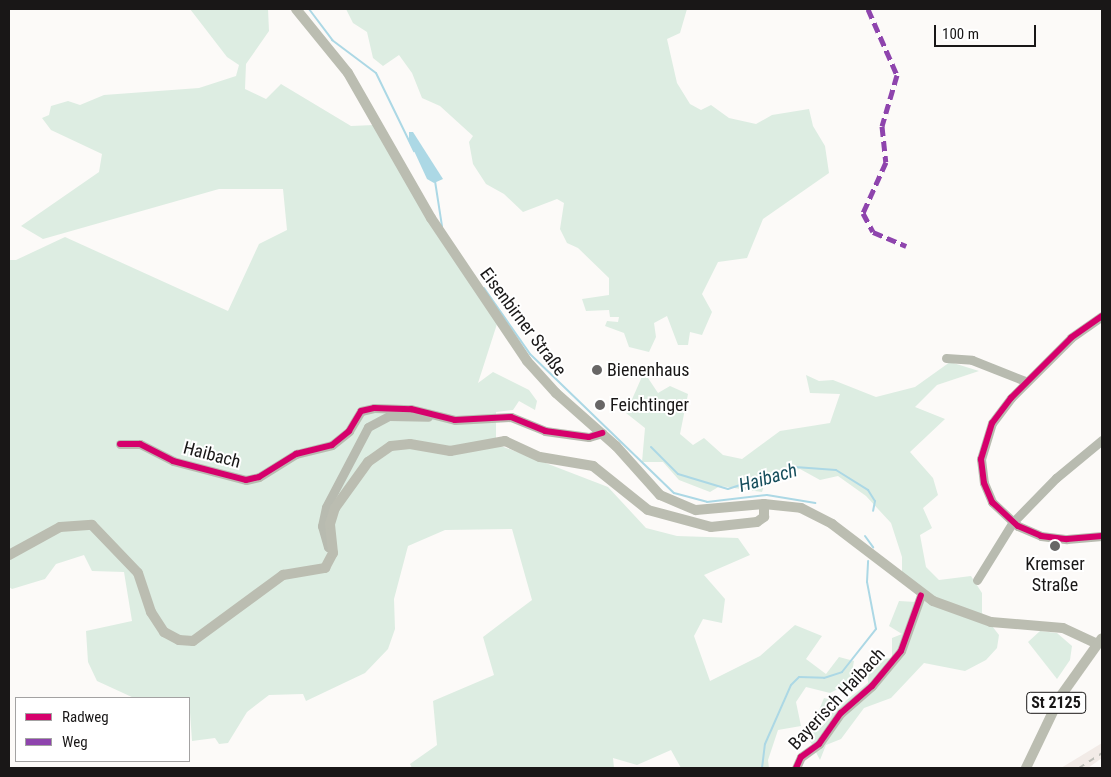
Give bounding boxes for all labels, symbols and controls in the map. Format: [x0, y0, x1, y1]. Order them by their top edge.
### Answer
scale bar [936, 15, 1038, 47]
text: 100 m [942, 25, 979, 43]
street label: Eisenbirner Straße [475, 264, 571, 380]
place label: Bienenhaus [607, 359, 689, 381]
marker: Bienenhaus [591, 364, 603, 376]
place label: Feichtinger [610, 394, 689, 416]
marker: Feichtinger [594, 399, 606, 411]
street label: Haibach [181, 437, 243, 473]
water label: Haibach [736, 459, 800, 497]
marker: Kremser Straße [1049, 540, 1061, 552]
place label: Kremser Straße [1025, 554, 1085, 596]
street label: Bayerisch Haibach [784, 644, 890, 754]
road number: St 2125 [1026, 690, 1086, 716]
legend [15, 697, 190, 762]
text: Radweg [62, 708, 109, 726]
text: Weg [62, 733, 88, 751]

